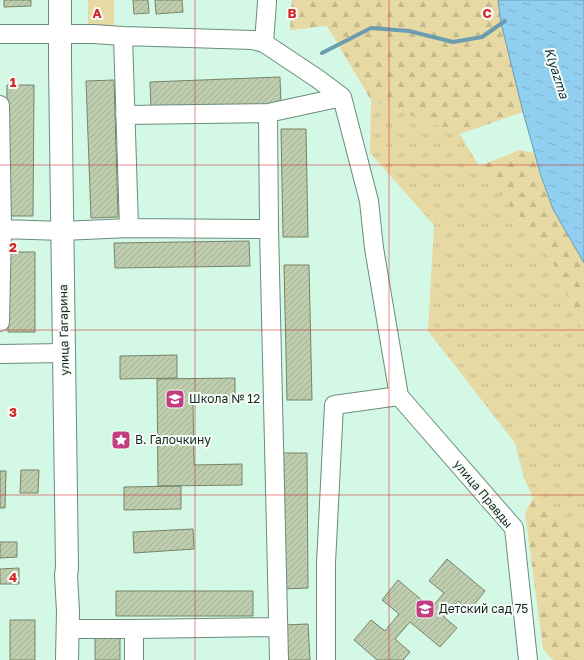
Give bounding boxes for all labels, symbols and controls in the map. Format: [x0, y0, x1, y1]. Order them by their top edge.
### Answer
text: A [92, 5, 102, 21]
text: B [287, 5, 297, 21]
text: C [482, 5, 492, 21]
water label: Klyazma [541, 46, 573, 101]
text: 1 [10, 74, 17, 90]
text: 2 [9, 239, 17, 255]
street label: улица Гагарина [55, 284, 72, 376]
school or university icon: Школа № 12 [164, 388, 186, 410]
place label: Школа № 12 [189, 391, 260, 406]
text: 3 [9, 404, 17, 420]
place icon: В. Галочкину [110, 429, 132, 451]
place label: В. Галочкину [135, 432, 211, 447]
street label: улица Правды [451, 457, 516, 531]
text: 4 [9, 569, 17, 585]
school or university icon: Детский сад 75 [414, 598, 436, 620]
place label: Детский сад 75 [439, 601, 528, 616]

